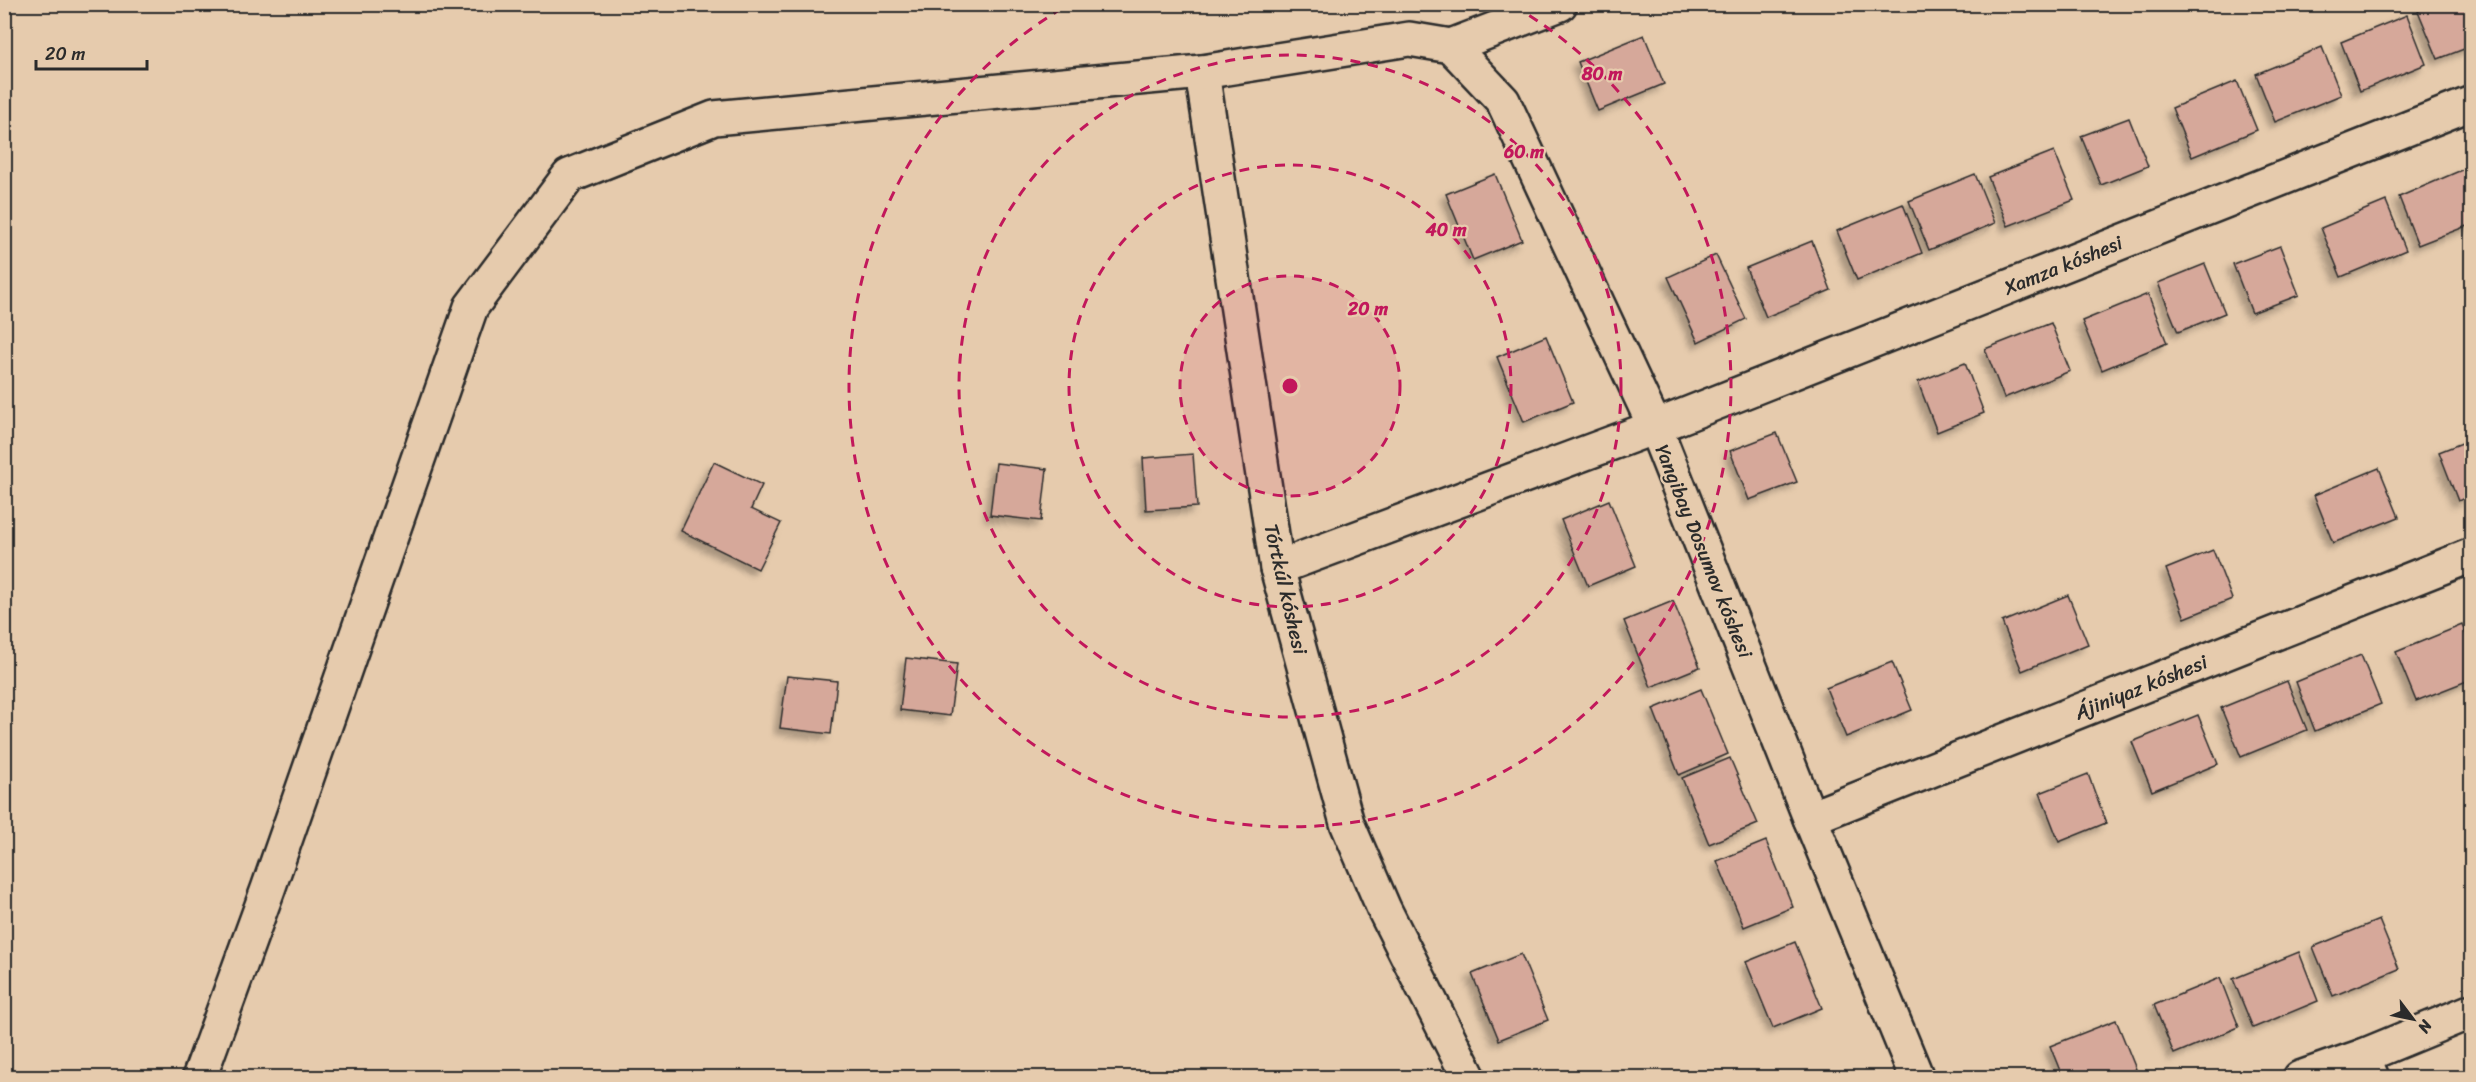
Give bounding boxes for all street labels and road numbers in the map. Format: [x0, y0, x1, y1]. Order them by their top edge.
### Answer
street label: Xamza kóshesi [1997, 225, 2129, 306]
street label: Yangibay Dosumov kóshesi [1645, 439, 1763, 665]
street label: Tórtkúl kóshesi [1253, 520, 1318, 659]
street label: Ájiniyaz kóshesi [2068, 644, 2214, 730]

